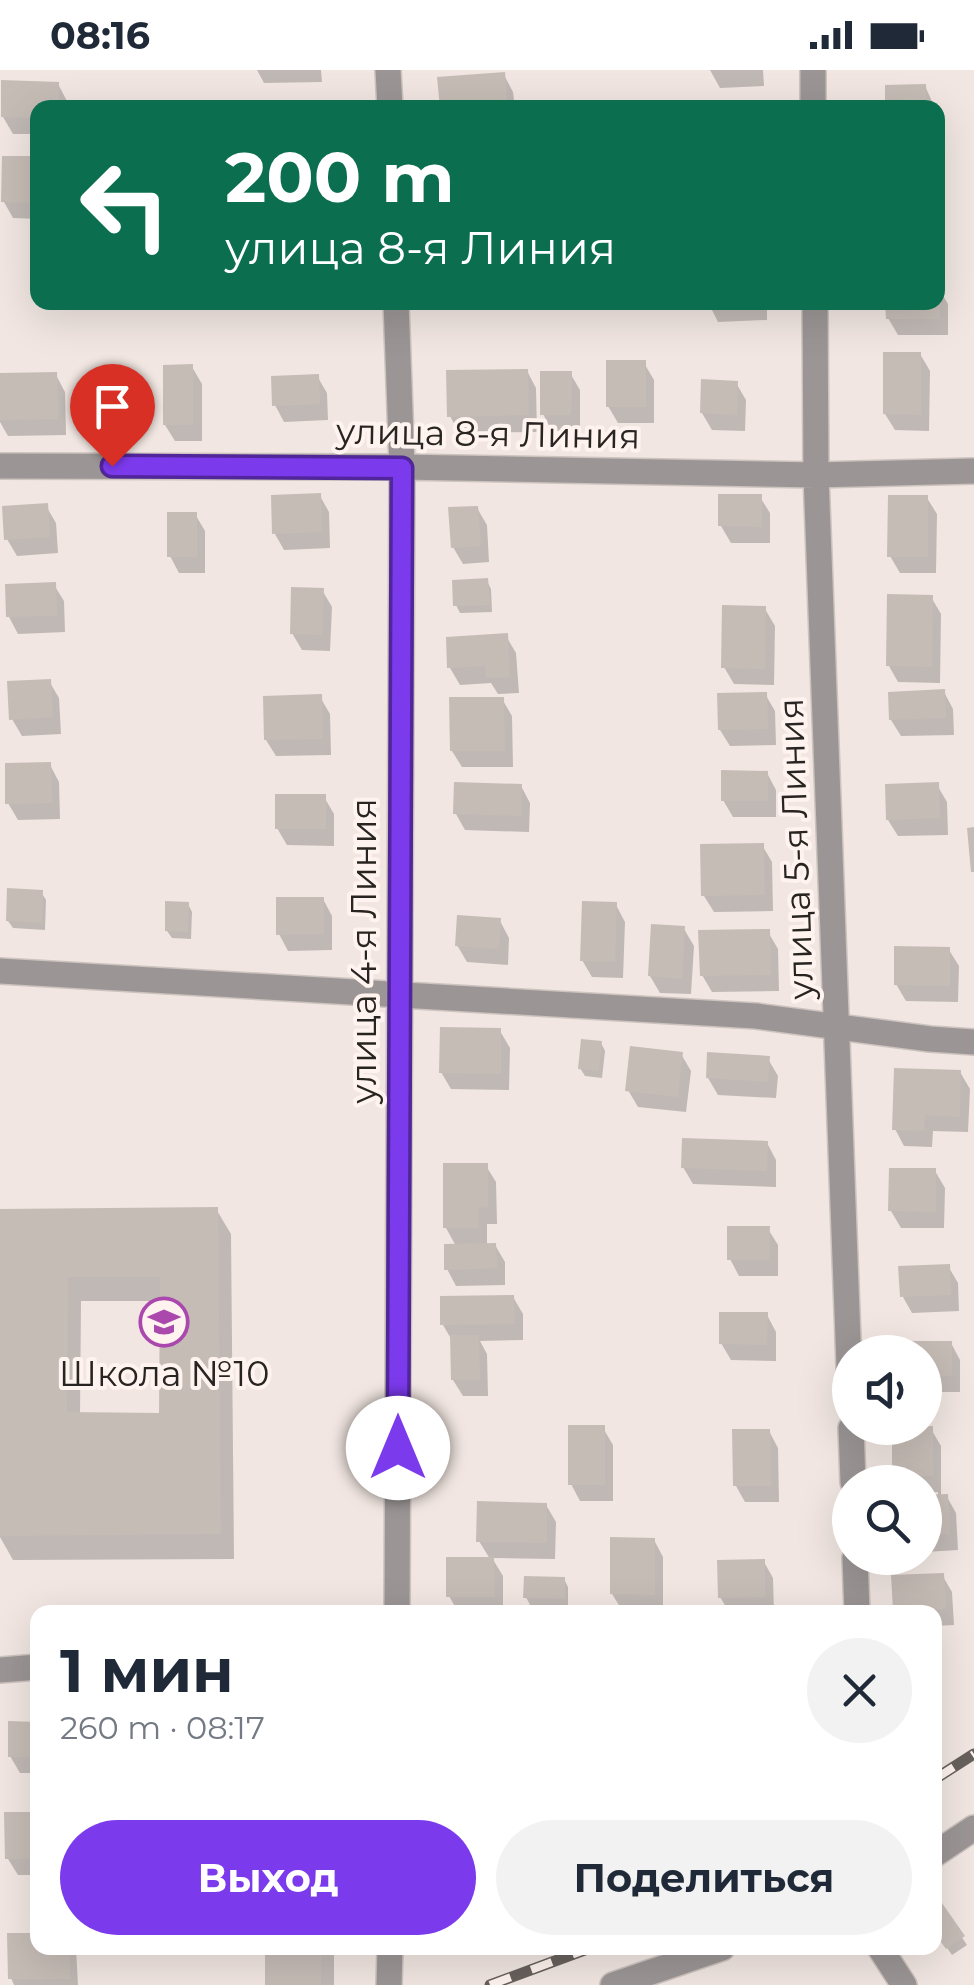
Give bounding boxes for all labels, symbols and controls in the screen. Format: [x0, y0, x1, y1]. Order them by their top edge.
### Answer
text: 08:16 [50, 12, 150, 59]
text: 200 m [225, 134, 455, 220]
icon: left [60, 140, 190, 270]
text: улица 8-я Линия [225, 220, 616, 275]
pin [70, 364, 155, 467]
icon: arrive [85, 379, 140, 434]
street label: улица 8-я Линия [335, 409, 640, 458]
street label: улица 5-я Линия [769, 698, 822, 1002]
street label: улица 4-я Линия [342, 798, 385, 1105]
school or university icon: Школа №10 [138, 1296, 190, 1348]
map controls [832, 1335, 942, 1575]
button: sound [832, 1335, 942, 1445]
place label: Школа №10 [59, 1352, 269, 1395]
position arrow [346, 1396, 450, 1500]
button: search [832, 1465, 942, 1575]
text: 1 мин [60, 1634, 234, 1707]
button: close [807, 1638, 912, 1743]
text: 260 m · 08:17 [60, 1708, 265, 1747]
button: Выход [60, 1820, 476, 1935]
button: Поделиться [496, 1820, 912, 1935]

